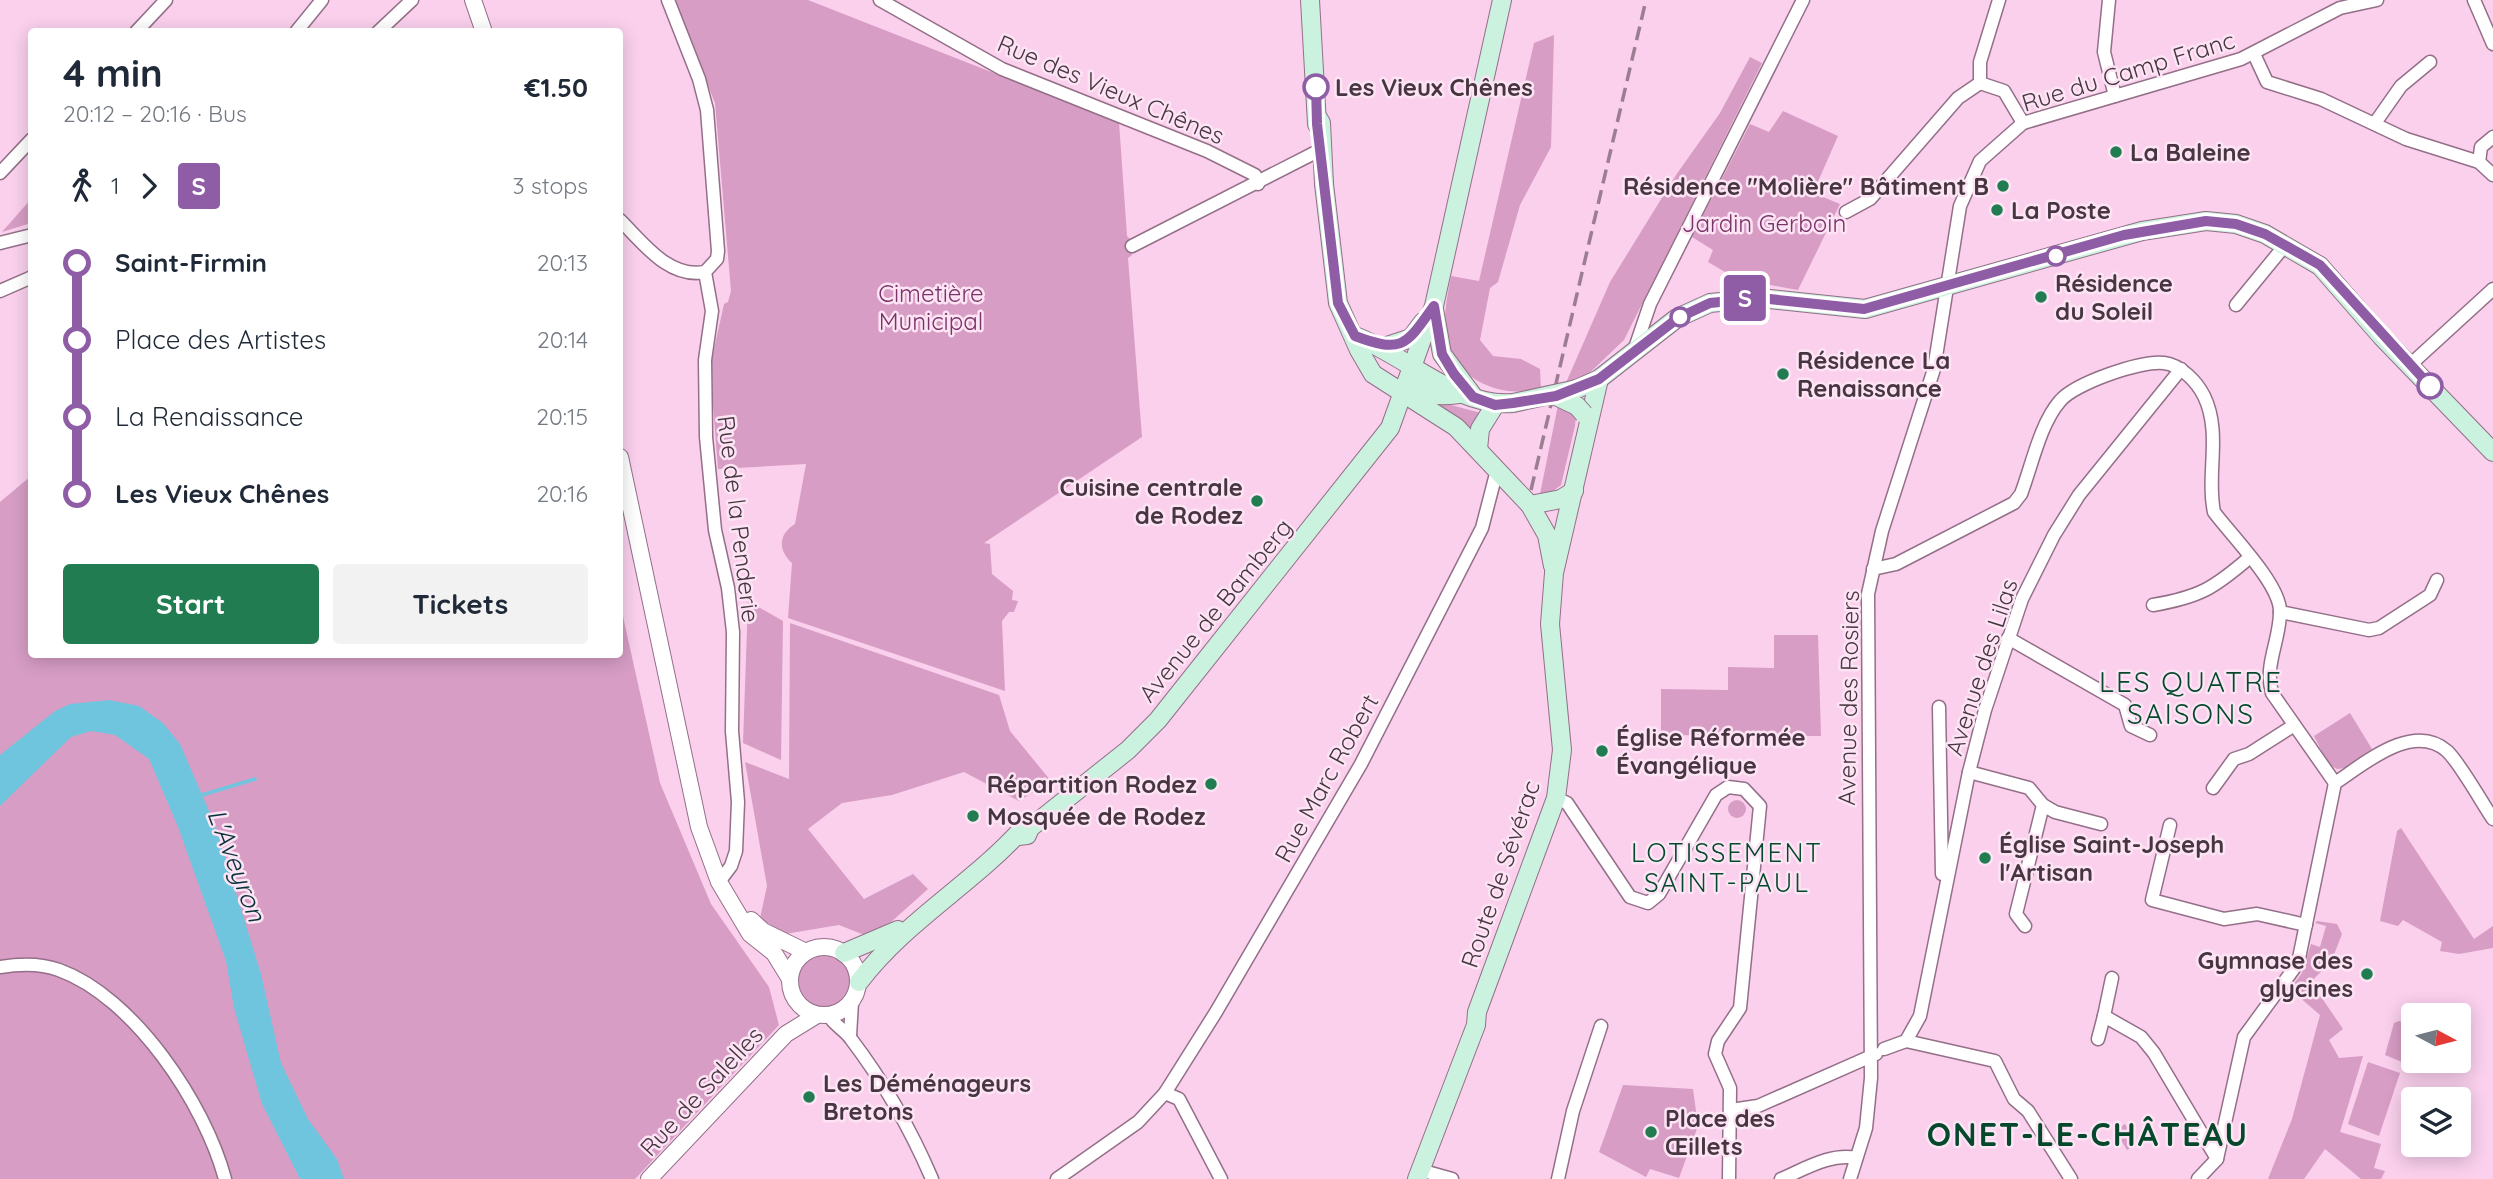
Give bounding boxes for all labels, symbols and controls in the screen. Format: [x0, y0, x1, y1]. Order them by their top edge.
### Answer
street label: Rue du Camp Franc [2018, 24, 2238, 118]
street label: Rue des Vieux Chênes [993, 28, 1229, 150]
text: 4 min [63, 49, 163, 97]
text: €1.50 [524, 71, 588, 104]
place label: Les Vieux Chênes [1335, 72, 1533, 102]
marker: Les Vieux Chênes [1303, 74, 1329, 100]
text: 20:12 – 20:16 · Bus [63, 99, 247, 128]
place label: La Baleine [2130, 137, 2251, 167]
marker: La Baleine [2108, 144, 2124, 160]
icon: walk [63, 167, 101, 205]
icon: forward [130, 167, 168, 205]
text: 1 [111, 171, 120, 200]
text: S [192, 171, 206, 201]
text: 3 stops [513, 171, 588, 200]
place label: Résidence "Molière" Bâtiment B [1623, 171, 1989, 201]
marker: Résidence "Molière" Bâtiment B [1995, 178, 2011, 194]
place label: La Poste [2011, 195, 2111, 225]
marker: La Poste [1989, 202, 2005, 218]
park label: Jardin Gerboin [1682, 208, 1846, 238]
text: Saint-Firmin [115, 246, 267, 279]
unlabelled marker [2046, 246, 2066, 266]
text: 20:13 [537, 248, 588, 277]
place label: Résidence du Soleil [2055, 268, 2173, 326]
line badge: S [1722, 275, 1768, 321]
park label: Cimetière Municipal [878, 278, 984, 336]
text: S [1738, 283, 1752, 313]
marker: Résidence du Soleil [2033, 289, 2049, 305]
unlabelled marker [1670, 307, 1690, 327]
text: Place des Artistes [115, 323, 326, 356]
text: 20:14 [537, 325, 588, 354]
place label: Résidence La Renaissance [1797, 345, 1950, 403]
marker: Résidence La Renaissance [1775, 366, 1791, 382]
unlabelled marker [2417, 373, 2443, 399]
text: La Renaissance [115, 400, 304, 433]
text: 20:15 [536, 402, 588, 431]
street label: Rue de la Penderie [711, 414, 767, 624]
place label: Cuisine centrale de Rodez [1059, 472, 1243, 530]
text: Les Vieux Chênes [115, 477, 329, 510]
text: 20:16 [536, 479, 588, 508]
marker: Cuisine centrale de Rodez [1249, 493, 1265, 509]
street label: Avenue de Bamberg [1132, 512, 1298, 708]
button: Start [63, 564, 319, 644]
button: Tickets [333, 564, 588, 644]
street label: Avenue des Lilas [1938, 575, 2024, 759]
street label: Avenue des Rosiers [1831, 590, 1865, 806]
district label: LES QUATRE SAISONS [2099, 664, 2283, 731]
street label: Rue Marc Robert [1267, 689, 1385, 867]
place label: Église Réformée Évangélique [1616, 722, 1806, 780]
marker: Église Réformée Évangélique [1594, 743, 1610, 759]
place label: Répartition Rodez [987, 769, 1197, 799]
marker: Répartition Rodez [1203, 776, 1219, 792]
street label: Route de Sévérac [1454, 777, 1546, 971]
place label: Mosquée de Rodez [987, 801, 1206, 831]
water label: L'Aveyron [200, 804, 274, 927]
marker: Mosquée de Rodez [965, 808, 981, 824]
place label: Église Saint-Joseph l'Artisan [1999, 829, 2224, 887]
district label: LOTISSEMENT SAINT-PAUL [1631, 836, 1823, 899]
marker: Église Saint-Joseph l'Artisan [1977, 850, 1993, 866]
place label: Gymnase des glycines [2197, 945, 2353, 1003]
marker: Gymnase des glycines [2359, 966, 2375, 982]
north arrow [2401, 1003, 2471, 1073]
map controls [2401, 1003, 2471, 1157]
street label: Rue de Salelles [633, 1020, 769, 1162]
place label: Les Déménageurs Bretons [823, 1068, 1031, 1126]
button: layers [2401, 1087, 2471, 1157]
marker: Les Déménageurs Bretons [801, 1089, 817, 1105]
place label: Place des Œillets [1665, 1103, 1775, 1161]
district label: ONET-LE-CHÂTEAU [1927, 1114, 2249, 1154]
marker: Place des Œillets [1643, 1124, 1659, 1140]

